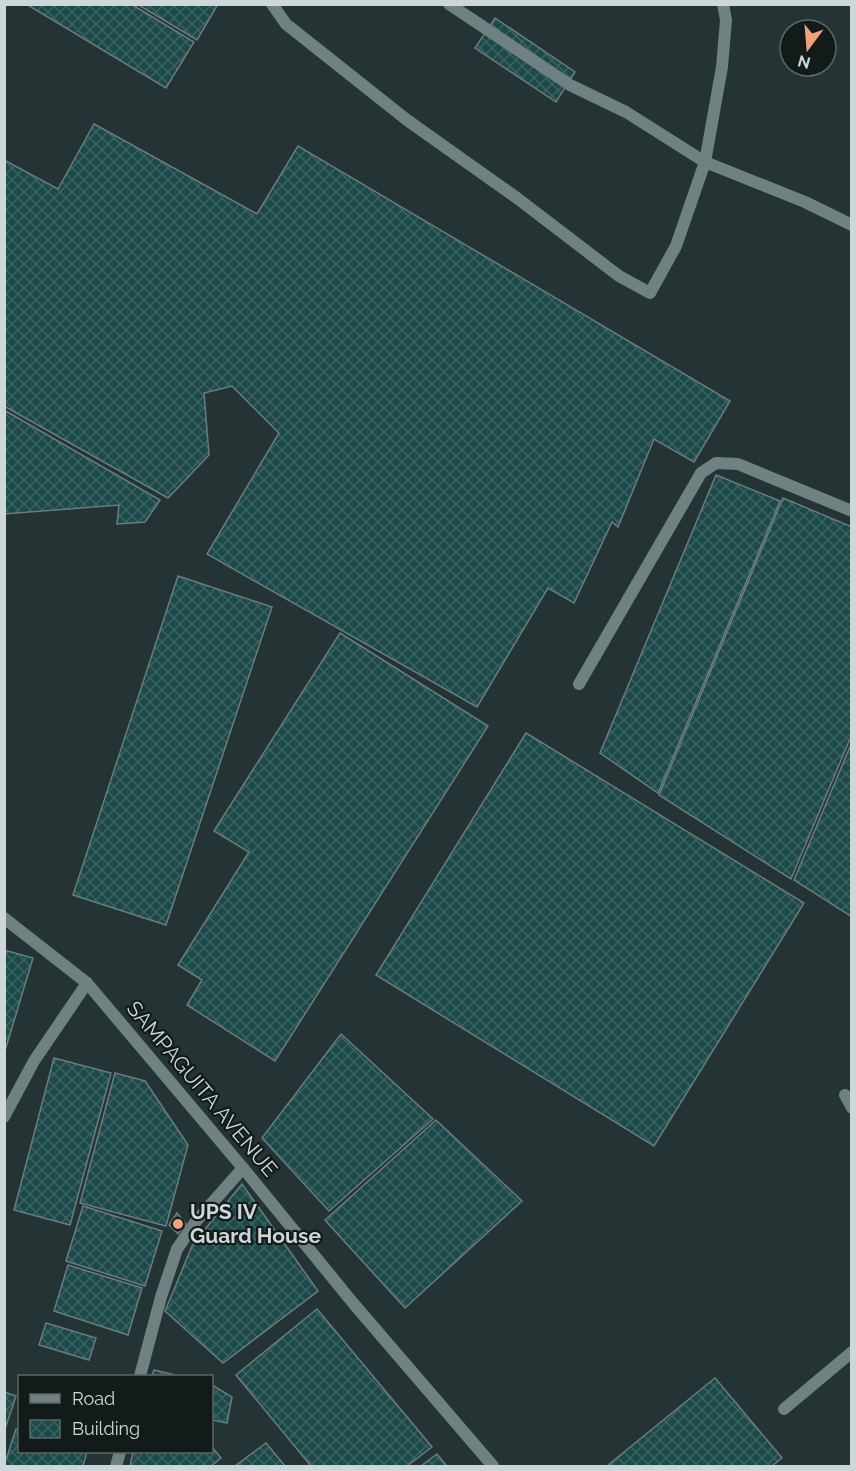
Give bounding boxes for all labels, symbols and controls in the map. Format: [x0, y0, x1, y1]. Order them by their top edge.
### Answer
north arrow [778, 18, 838, 78]
text: N [796, 51, 812, 73]
street label: SAMPAGUITA AVENUE [122, 996, 283, 1181]
place label: UPS IV Guard House [190, 1199, 321, 1248]
marker: UPS IV Guard House [171, 1217, 185, 1231]
legend [18, 1375, 213, 1453]
text: Road [72, 1388, 115, 1409]
text: Building [72, 1418, 140, 1439]

